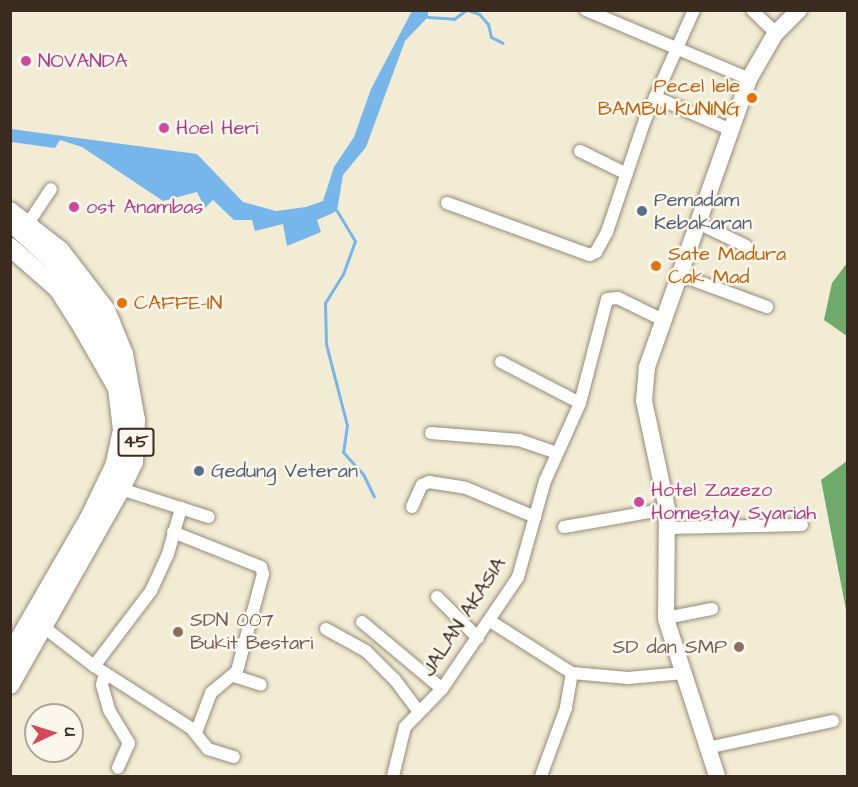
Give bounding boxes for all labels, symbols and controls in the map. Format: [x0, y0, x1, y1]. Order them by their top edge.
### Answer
place label: NOVANDA [38, 49, 128, 73]
marker: NOVANDA [19, 54, 33, 68]
place label: Pecel lele BAMBU KUNING [598, 74, 740, 121]
marker: Pecel lele BAMBU KUNING [745, 91, 759, 105]
place label: Hoel Heri [176, 116, 258, 140]
marker: Hoel Heri [157, 121, 171, 135]
place label: Pemadam Kebakaran [654, 188, 752, 235]
place label: ost Anambas [86, 195, 203, 219]
marker: ost Anambas [67, 200, 81, 214]
marker: Pemadam Kebakaran [635, 204, 649, 218]
place label: Sate Madura Cak Mad [668, 243, 786, 290]
marker: Sate Madura Cak Mad [649, 259, 663, 273]
place label: CAFFE-IN [134, 291, 222, 315]
marker: CAFFE-IN [115, 296, 129, 310]
road number: 45 [116, 427, 156, 457]
place label: Gedung Veteran [211, 459, 358, 483]
marker: Gedung Veteran [192, 464, 206, 478]
place label: Hotel Zazezo Homestay Syariah [651, 478, 816, 525]
marker: Hotel Zazezo Homestay Syariah [632, 495, 646, 509]
street label: JALAN AKASIA [417, 553, 511, 681]
place label: SDN 007 Bukit Bestari [190, 608, 313, 655]
marker: SDN 007 Bukit Bestari [171, 625, 185, 639]
place label: SD dan SMP [613, 635, 727, 659]
marker: SD dan SMP [732, 640, 746, 654]
north arrow [24, 703, 84, 763]
text: U [59, 727, 81, 737]

